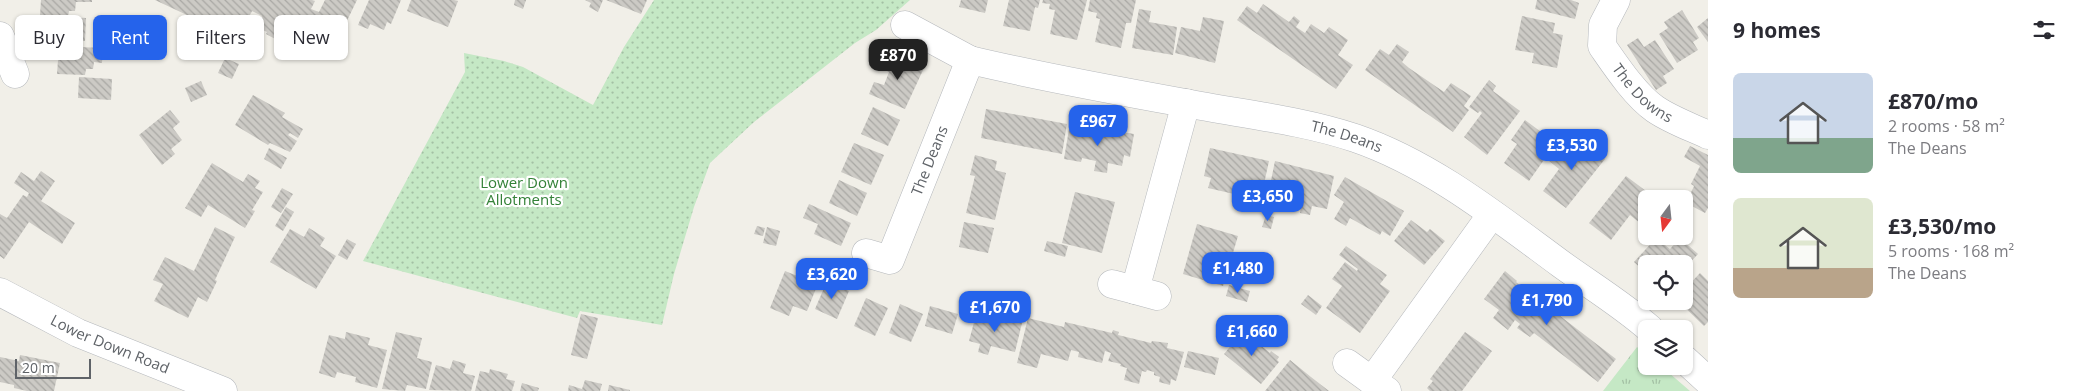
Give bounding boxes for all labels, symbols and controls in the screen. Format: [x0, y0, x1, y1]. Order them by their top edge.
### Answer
chip: Buy [15, 15, 83, 60]
chip: Rent [93, 15, 167, 60]
chip: Filters [177, 15, 264, 60]
chip: New [274, 15, 348, 60]
text: 9 homes [1733, 16, 1821, 44]
icon: filters [2030, 16, 2058, 44]
pin: £870 [868, 38, 928, 81]
text: £870 [880, 44, 916, 66]
street label: The Downs [1608, 59, 1676, 127]
text: £870/mo [1888, 87, 1978, 115]
icon: home [1773, 93, 1833, 153]
pin: £967 [1068, 104, 1128, 147]
text: £967 [1080, 110, 1116, 132]
street label: The Deans [1309, 115, 1386, 157]
text: 2 rooms · 58 m² [1888, 115, 2005, 137]
street label: The Deans [906, 122, 952, 198]
pin: £3,530 [1531, 128, 1613, 171]
text: £3,530 [1547, 134, 1597, 156]
text: The Deans [1888, 137, 1967, 159]
park label: Lower Down Allotments [480, 172, 568, 209]
pin: £3,650 [1227, 180, 1309, 222]
text: £3,650 [1243, 185, 1293, 207]
north arrow [1638, 190, 1692, 245]
map controls [1638, 190, 1693, 375]
text: £3,530/mo [1888, 212, 1996, 240]
icon: home [1773, 218, 1833, 278]
text: 5 rooms · 168 m² [1888, 240, 2014, 262]
pin: £1,480 [1197, 252, 1279, 294]
button: locate [1638, 255, 1693, 310]
text: £1,480 [1213, 257, 1263, 279]
pin: £3,620 [791, 258, 873, 300]
text: The Deans [1888, 262, 1967, 284]
text: £3,620 [807, 263, 857, 285]
pin: £1,790 [1506, 284, 1588, 326]
text: £1,790 [1522, 289, 1572, 311]
pin: £1,670 [954, 290, 1036, 333]
text: £1,670 [970, 296, 1020, 318]
street label: Lower Down Road [47, 309, 173, 378]
pin: £1,660 [1211, 314, 1293, 357]
text: £1,660 [1227, 320, 1277, 342]
button: layers [1638, 320, 1693, 375]
scale bar [15, 356, 91, 379]
text: 20 m [22, 358, 55, 377]

